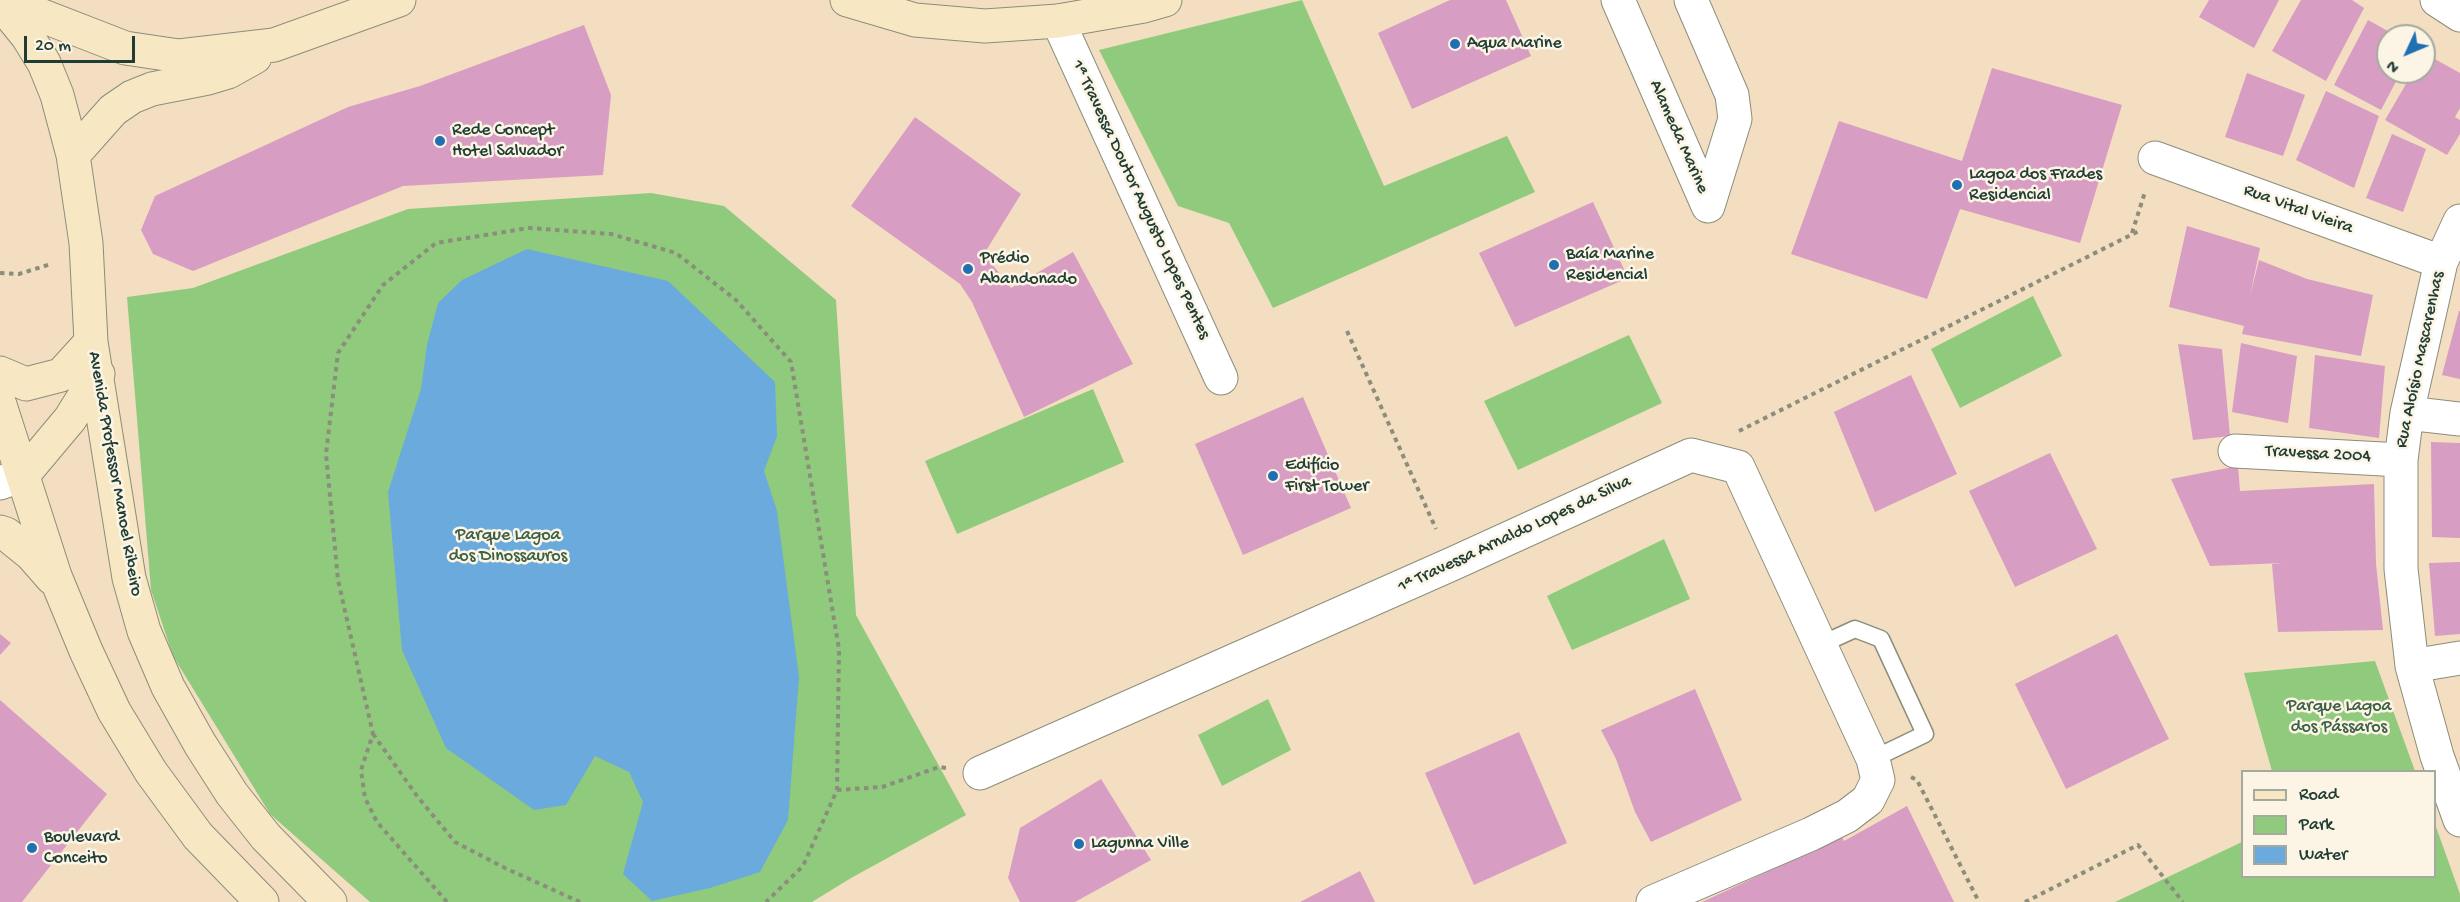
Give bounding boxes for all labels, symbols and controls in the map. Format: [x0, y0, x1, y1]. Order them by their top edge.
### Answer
scale bar [27, 24, 138, 62]
north arrow [2376, 24, 2436, 84]
place label: Aqua Marine [1467, 33, 1562, 55]
text: 20 m [35, 36, 71, 57]
marker: Aqua Marine [1448, 37, 1462, 51]
text: N [2384, 55, 2405, 76]
street label: 1ª Travessa Doutor Augusto Lopes Pentes [1066, 57, 1214, 343]
street label: Alameda Marine [1643, 77, 1713, 197]
place label: Rede Concept Hotel Salvador [452, 120, 563, 162]
marker: Rede Concept Hotel Salvador [433, 134, 447, 148]
place label: Lagoa dos Frades Residencial [1969, 164, 2102, 207]
marker: Lagoa dos Frades Residencial [1950, 178, 1964, 192]
street label: Rua Vital Vieira [2240, 180, 2356, 240]
place label: Baía Marine Residencial [1566, 244, 1654, 286]
place label: Prédio Abandonado [980, 248, 1077, 290]
marker: Baía Marine Residencial [1547, 258, 1561, 272]
marker: Prédio Abandonado [961, 262, 975, 276]
street label: Rua Aloísio Mascarenhas [2392, 270, 2450, 450]
street label: Avenida Professor Manoel Ribeiro [82, 350, 146, 598]
street label: Travessa 2004 [2265, 441, 2371, 469]
place label: Edifício First Tower [1285, 455, 1369, 498]
marker: Edifício First Tower [1266, 469, 1280, 483]
street label: 1ª Travessa Arnaldo Lopes da Silva [1395, 471, 1635, 599]
park label: Parque Lagoa dos Dinossauros [449, 525, 567, 568]
park label: Parque Lagoa dos Pássaros [2286, 696, 2392, 738]
legend [2241, 770, 2436, 878]
text: Road [2299, 785, 2338, 806]
text: Park [2299, 815, 2333, 836]
place label: Boulevard Conceito [44, 827, 119, 870]
place label: Lagunna Ville [1091, 833, 1189, 855]
marker: Lagunna Ville [1072, 837, 1086, 851]
marker: Boulevard Conceito [25, 841, 39, 855]
text: Water [2299, 845, 2347, 866]

